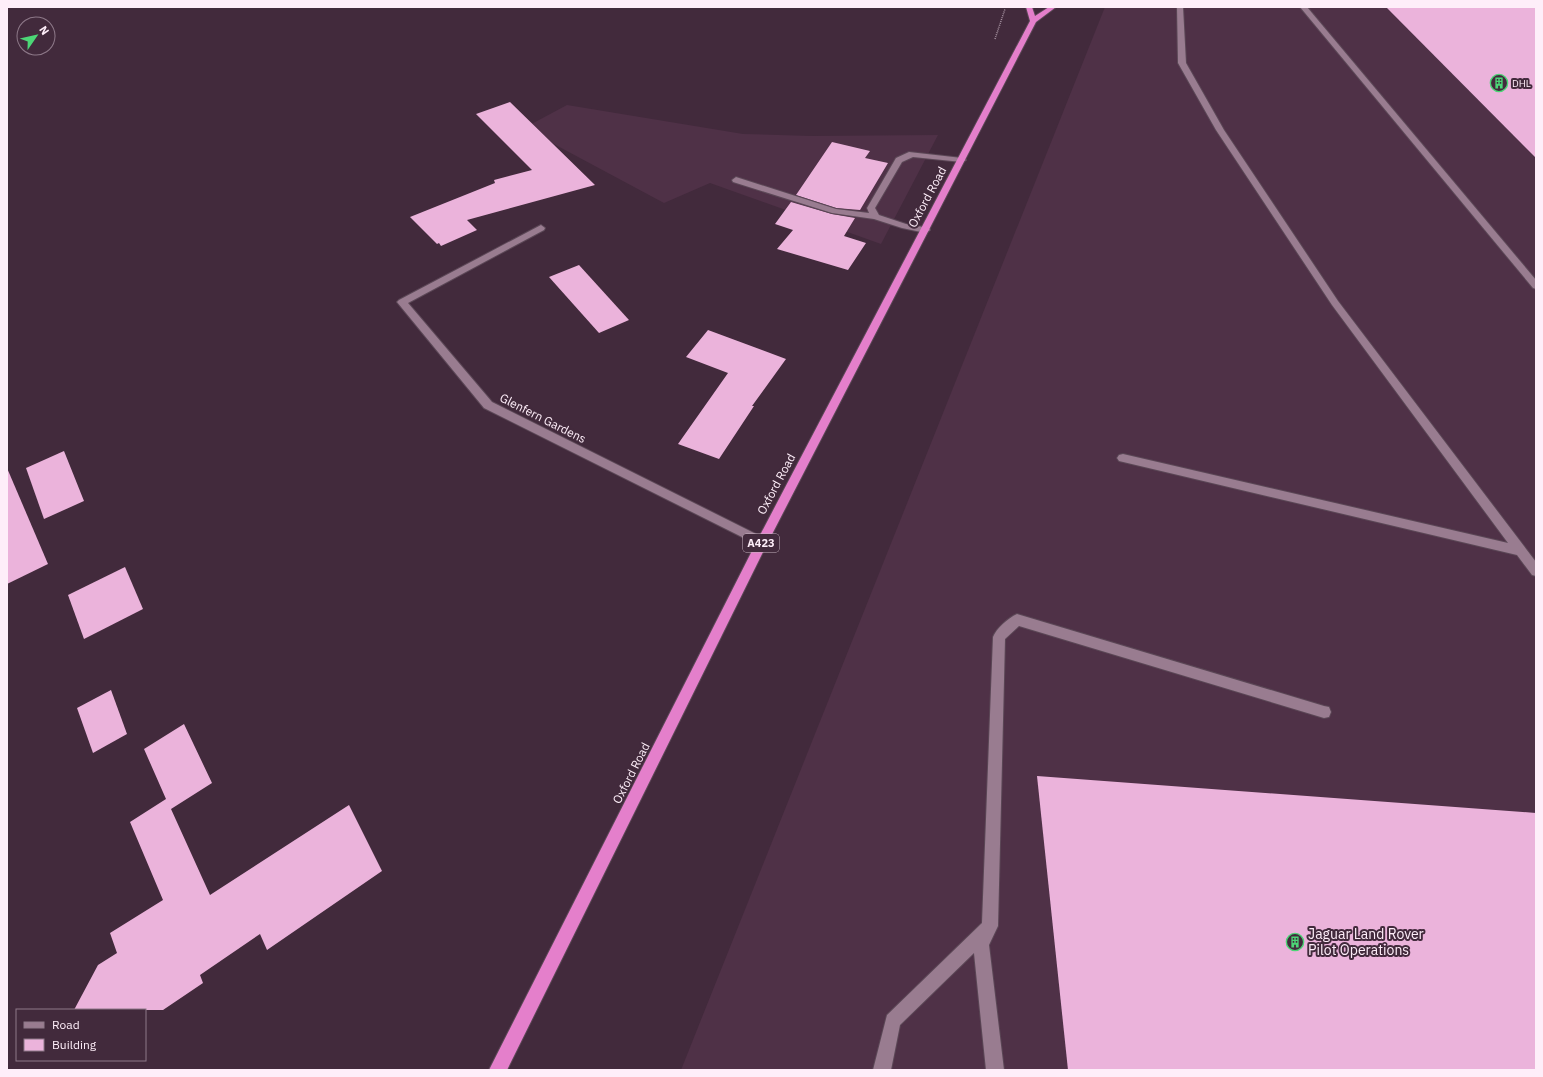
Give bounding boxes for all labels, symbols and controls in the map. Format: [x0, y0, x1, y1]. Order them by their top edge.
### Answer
north arrow [16, 16, 56, 56]
text: N [36, 23, 52, 38]
building icon: DHL [1489, 73, 1509, 93]
place label: DHL [1512, 77, 1531, 90]
street label: Oxford Road [905, 164, 949, 230]
street label: Glenfern Gardens [497, 390, 589, 446]
street label: Oxford Road [754, 451, 798, 517]
road number: A423 [743, 534, 779, 552]
street label: Oxford Road [609, 740, 653, 806]
place label: Jaguar Land Rover Pilot Operations [1308, 925, 1424, 959]
building icon: Jaguar Land Rover Pilot Operations [1285, 932, 1305, 952]
legend [16, 1009, 146, 1061]
text: Road [52, 1017, 80, 1032]
text: Building [52, 1037, 97, 1052]

